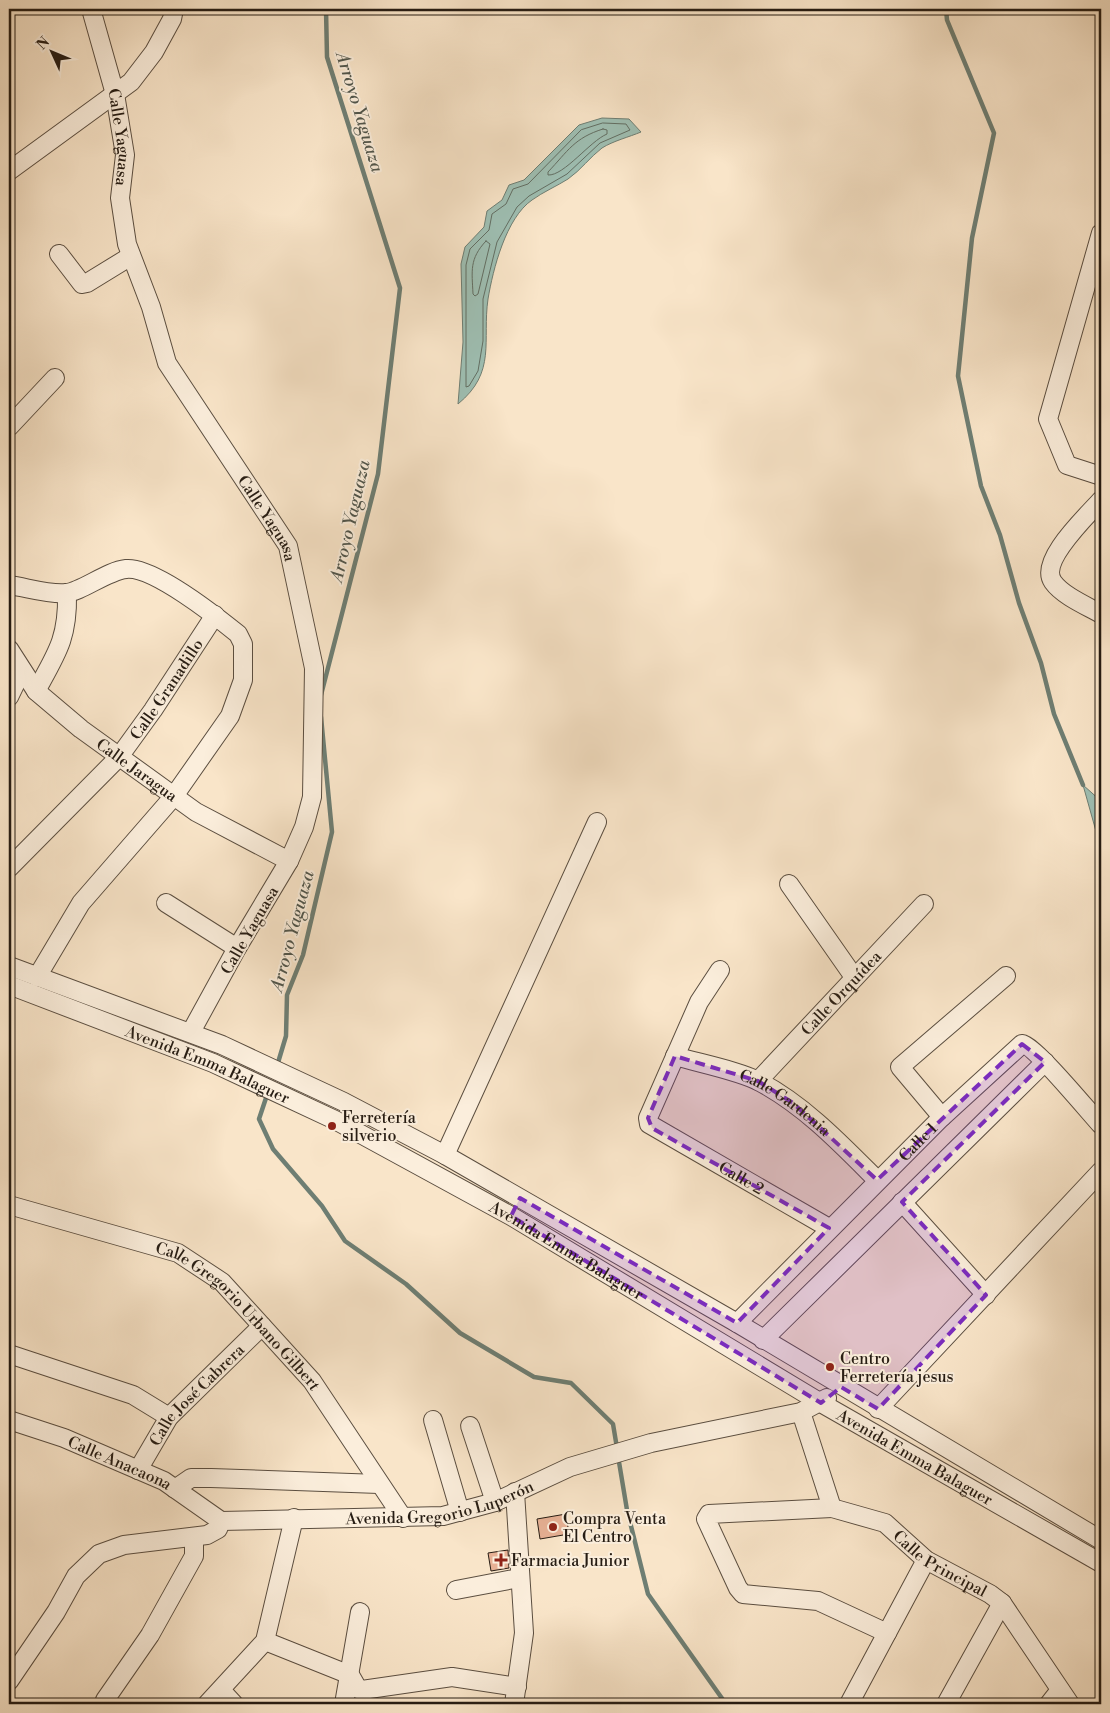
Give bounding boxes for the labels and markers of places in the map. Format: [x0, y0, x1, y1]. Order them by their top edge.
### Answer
place label: Ferretería silverio [342, 1108, 417, 1146]
marker: Ferretería silverio [326, 1120, 338, 1132]
place label: Centro Ferretería jesus [840, 1349, 954, 1387]
marker: Centro Ferretería jesus [824, 1361, 836, 1373]
place label: Compra Venta El Centro [563, 1509, 667, 1547]
marker: Compra Venta El Centro [547, 1521, 559, 1533]
place label: Farmacia Junior [511, 1551, 629, 1571]
marker: Farmacia Junior [495, 1554, 507, 1566]

